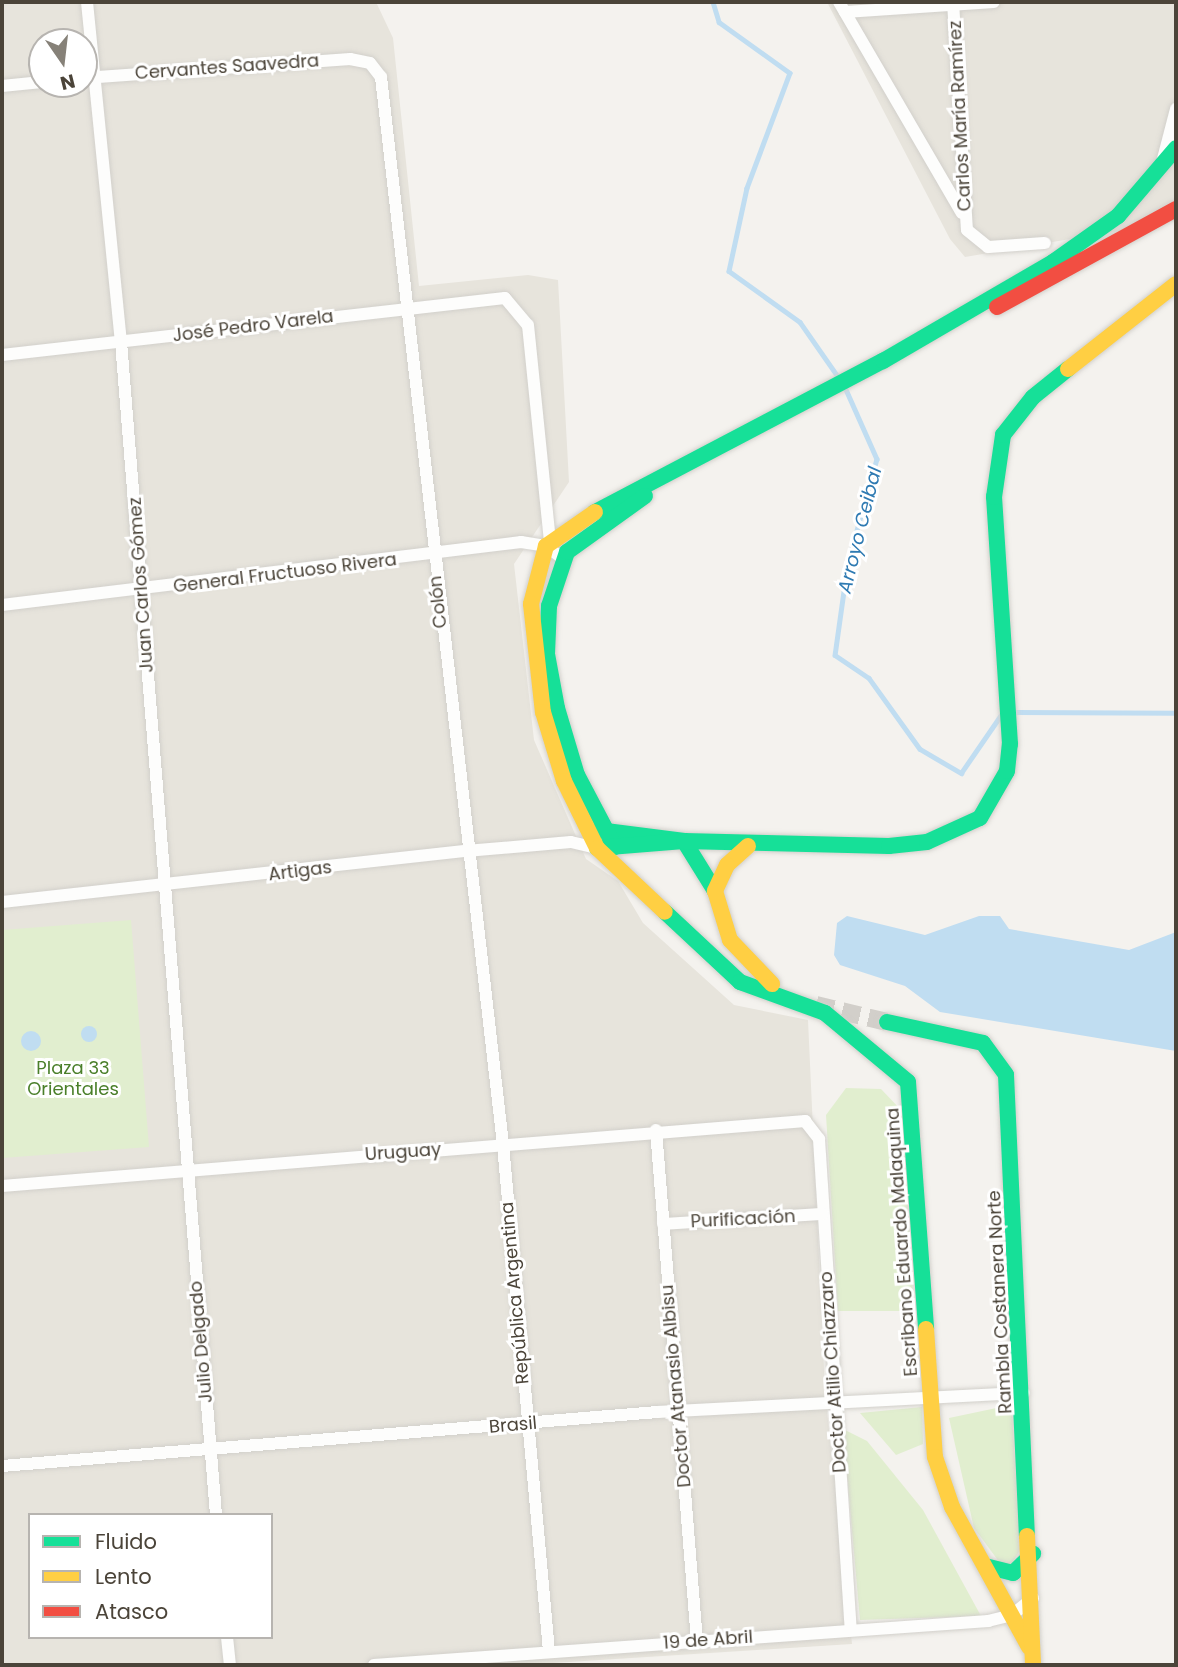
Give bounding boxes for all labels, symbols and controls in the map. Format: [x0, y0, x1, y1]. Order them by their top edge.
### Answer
street label: Carlos María Ramírez [944, 20, 976, 212]
north arrow [28, 28, 98, 98]
street label: Cervantes Saavedra [134, 50, 320, 84]
text: N [58, 67, 78, 97]
street label: José Pedro Varela [171, 305, 335, 347]
water label: Arroyo Ceibal [833, 465, 887, 595]
street label: Juan Carlos Gómez [124, 497, 158, 673]
street label: General Fructuoso Rivera [172, 549, 398, 597]
street label: Colón [424, 575, 452, 629]
street label: Artigas [267, 856, 333, 886]
park label: Plaza 33 Orientales [27, 1058, 119, 1100]
street label: Escribano Eduardo Malaquina [882, 1107, 922, 1377]
street label: Uruguay [364, 1139, 442, 1165]
street label: Rambla Costanera Norte [983, 1190, 1017, 1414]
street label: República Argentina [496, 1201, 534, 1385]
street label: Purificación [690, 1205, 796, 1233]
street label: Doctor Atilio Chiazzaro [815, 1271, 851, 1473]
street label: Julio Delgado [185, 1280, 217, 1404]
street label: Doctor Atanasio Albisu [656, 1284, 696, 1488]
street label: Brasil [488, 1412, 538, 1438]
legend [28, 1513, 273, 1639]
text: Fluido [95, 1527, 157, 1556]
text: Lento [95, 1562, 152, 1591]
text: Atasco [95, 1597, 168, 1626]
street label: 19 de Abril [662, 1626, 754, 1654]

